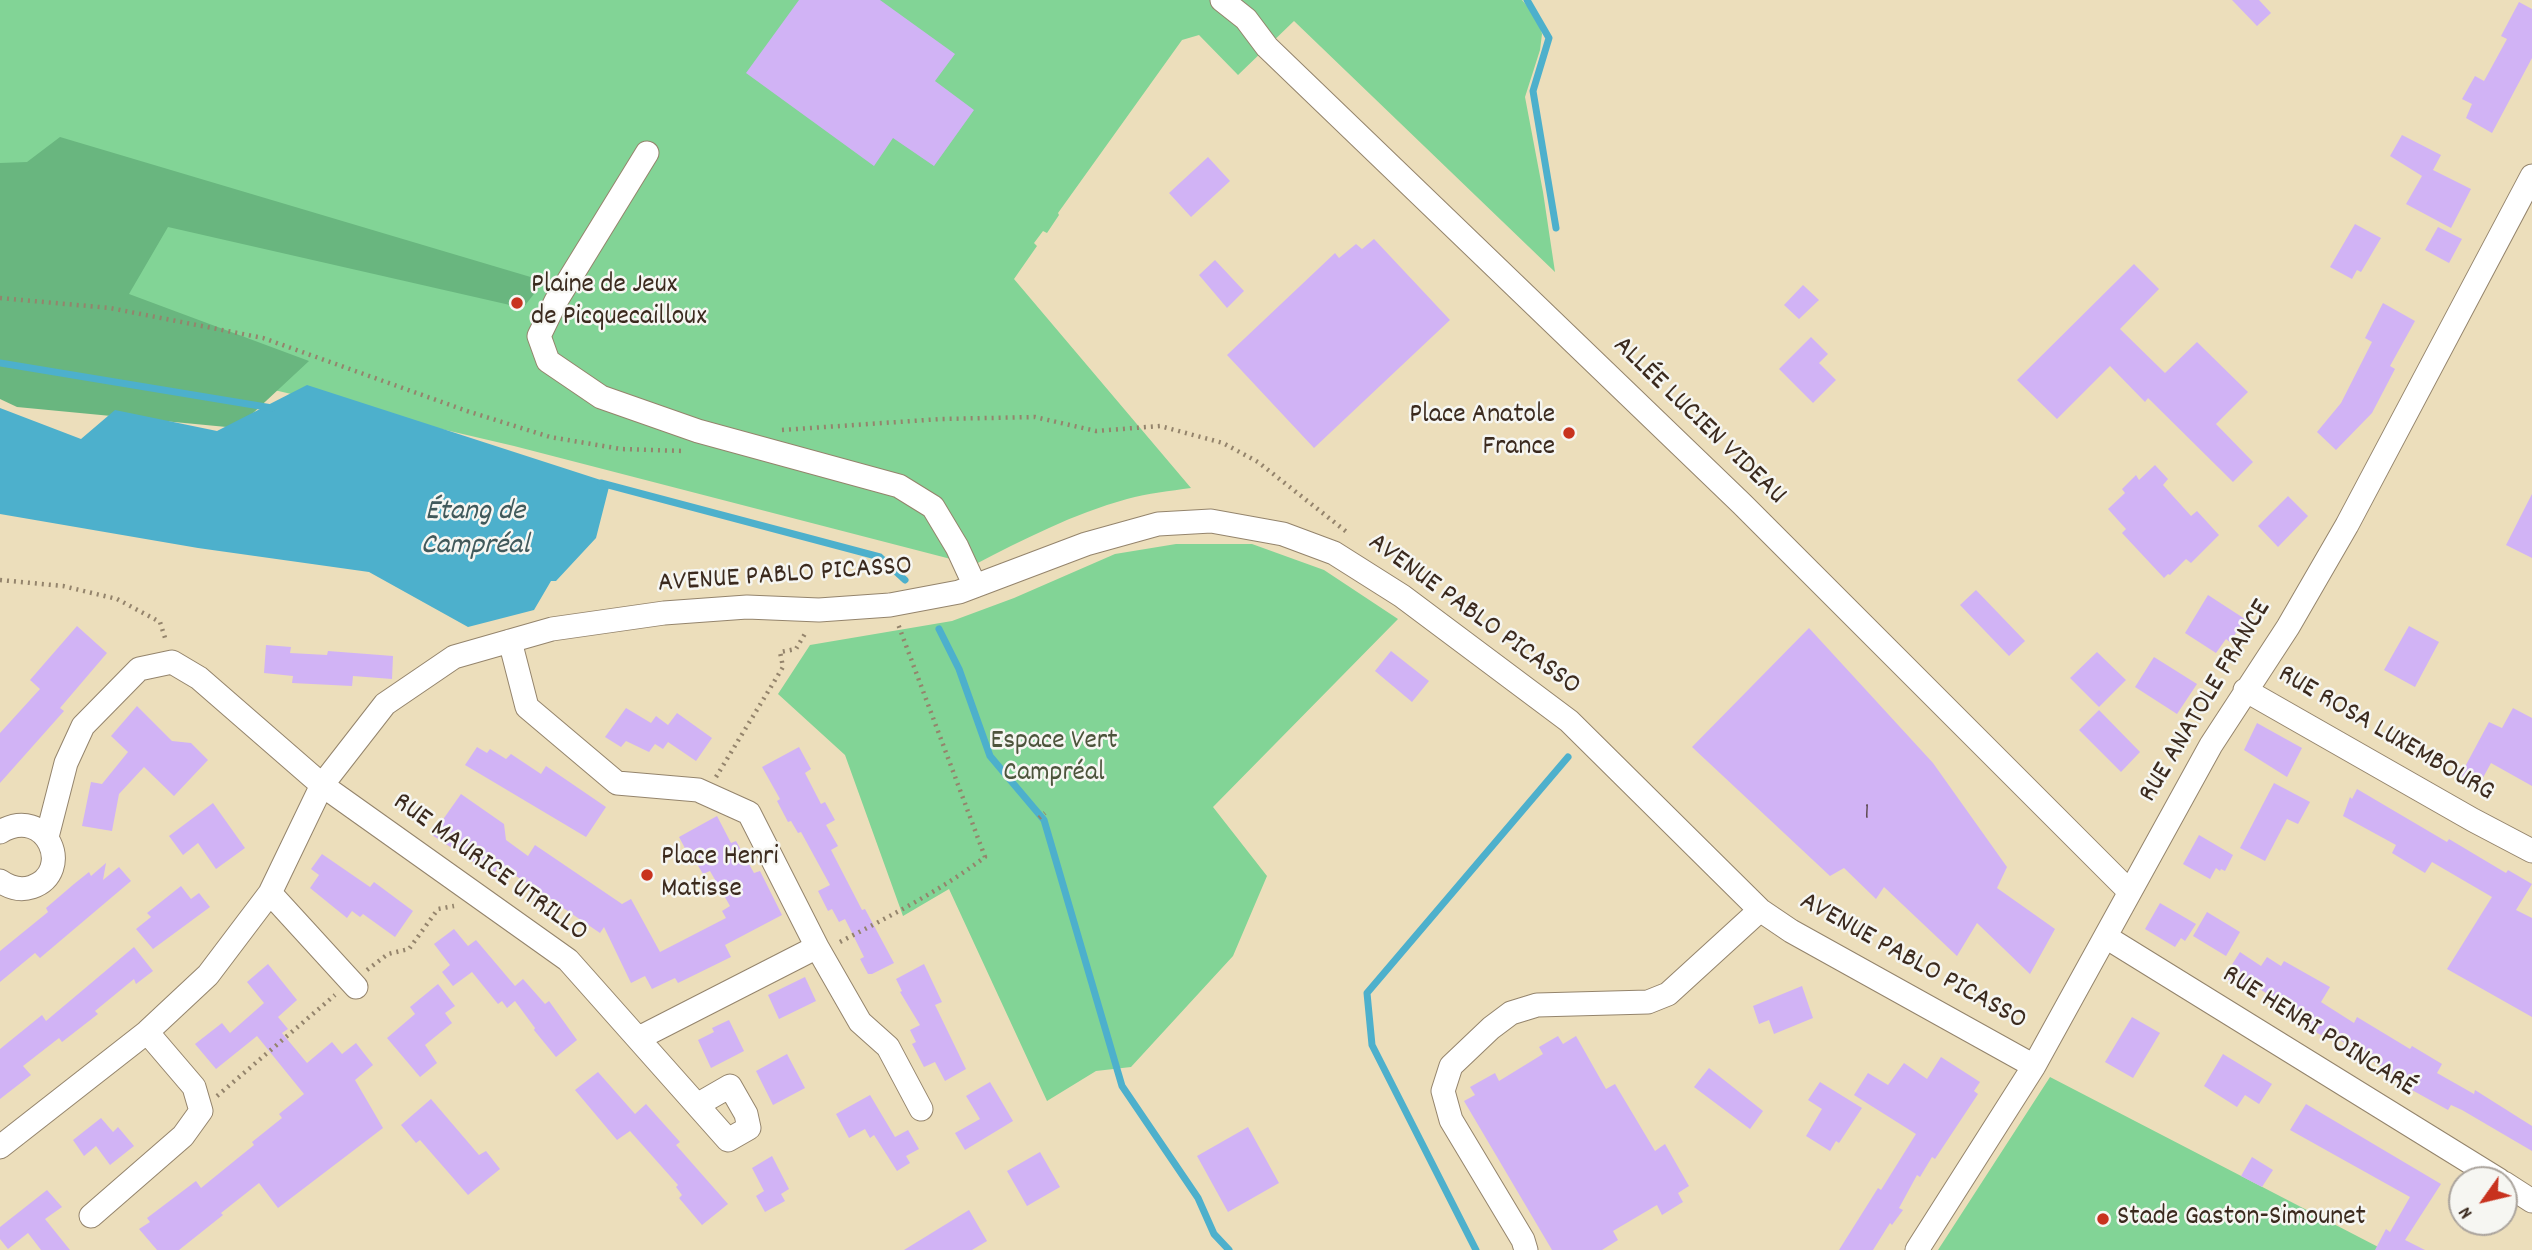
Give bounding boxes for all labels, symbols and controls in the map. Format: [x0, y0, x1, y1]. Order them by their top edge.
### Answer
place label: Plaine de Jeux de Picquecailloux [531, 270, 707, 336]
marker: Plaine de Jeux de Picquecailloux [509, 295, 525, 311]
street label: ALLÉE LUCIEN VIDEAU [1604, 331, 1792, 513]
place label: Place Anatole France [1409, 400, 1555, 466]
marker: Place Anatole France [1561, 425, 1577, 441]
water label: Étang de Campréal [421, 496, 529, 566]
street label: AVENUE PABLO PICASSO [1360, 528, 1586, 704]
street label: AVENUE PABLO PICASSO [657, 551, 913, 603]
street label: RUE ANATOLE FRANCE [2133, 595, 2281, 809]
street label: RUE ROSA LUXEMBOURG [2271, 659, 2499, 811]
park label: Espace Vert Campréal [990, 726, 1118, 792]
street label: RUE MAURICE UTRILLO [385, 787, 593, 951]
house number: 1 [1864, 801, 1870, 829]
place label: Place Henri Matisse [661, 842, 779, 908]
marker: Place Henri Matisse [639, 867, 655, 883]
street label: AVENUE PABLO PICASSO [1793, 887, 2031, 1039]
street label: RUE HENRI POINCARÉ [2215, 960, 2421, 1106]
north arrow [2448, 1166, 2518, 1236]
text: N [2453, 1200, 2481, 1223]
place label: Stade Gaston-Simounet [2117, 1202, 2366, 1236]
marker: Stade Gaston-Simounet [2095, 1211, 2111, 1227]

